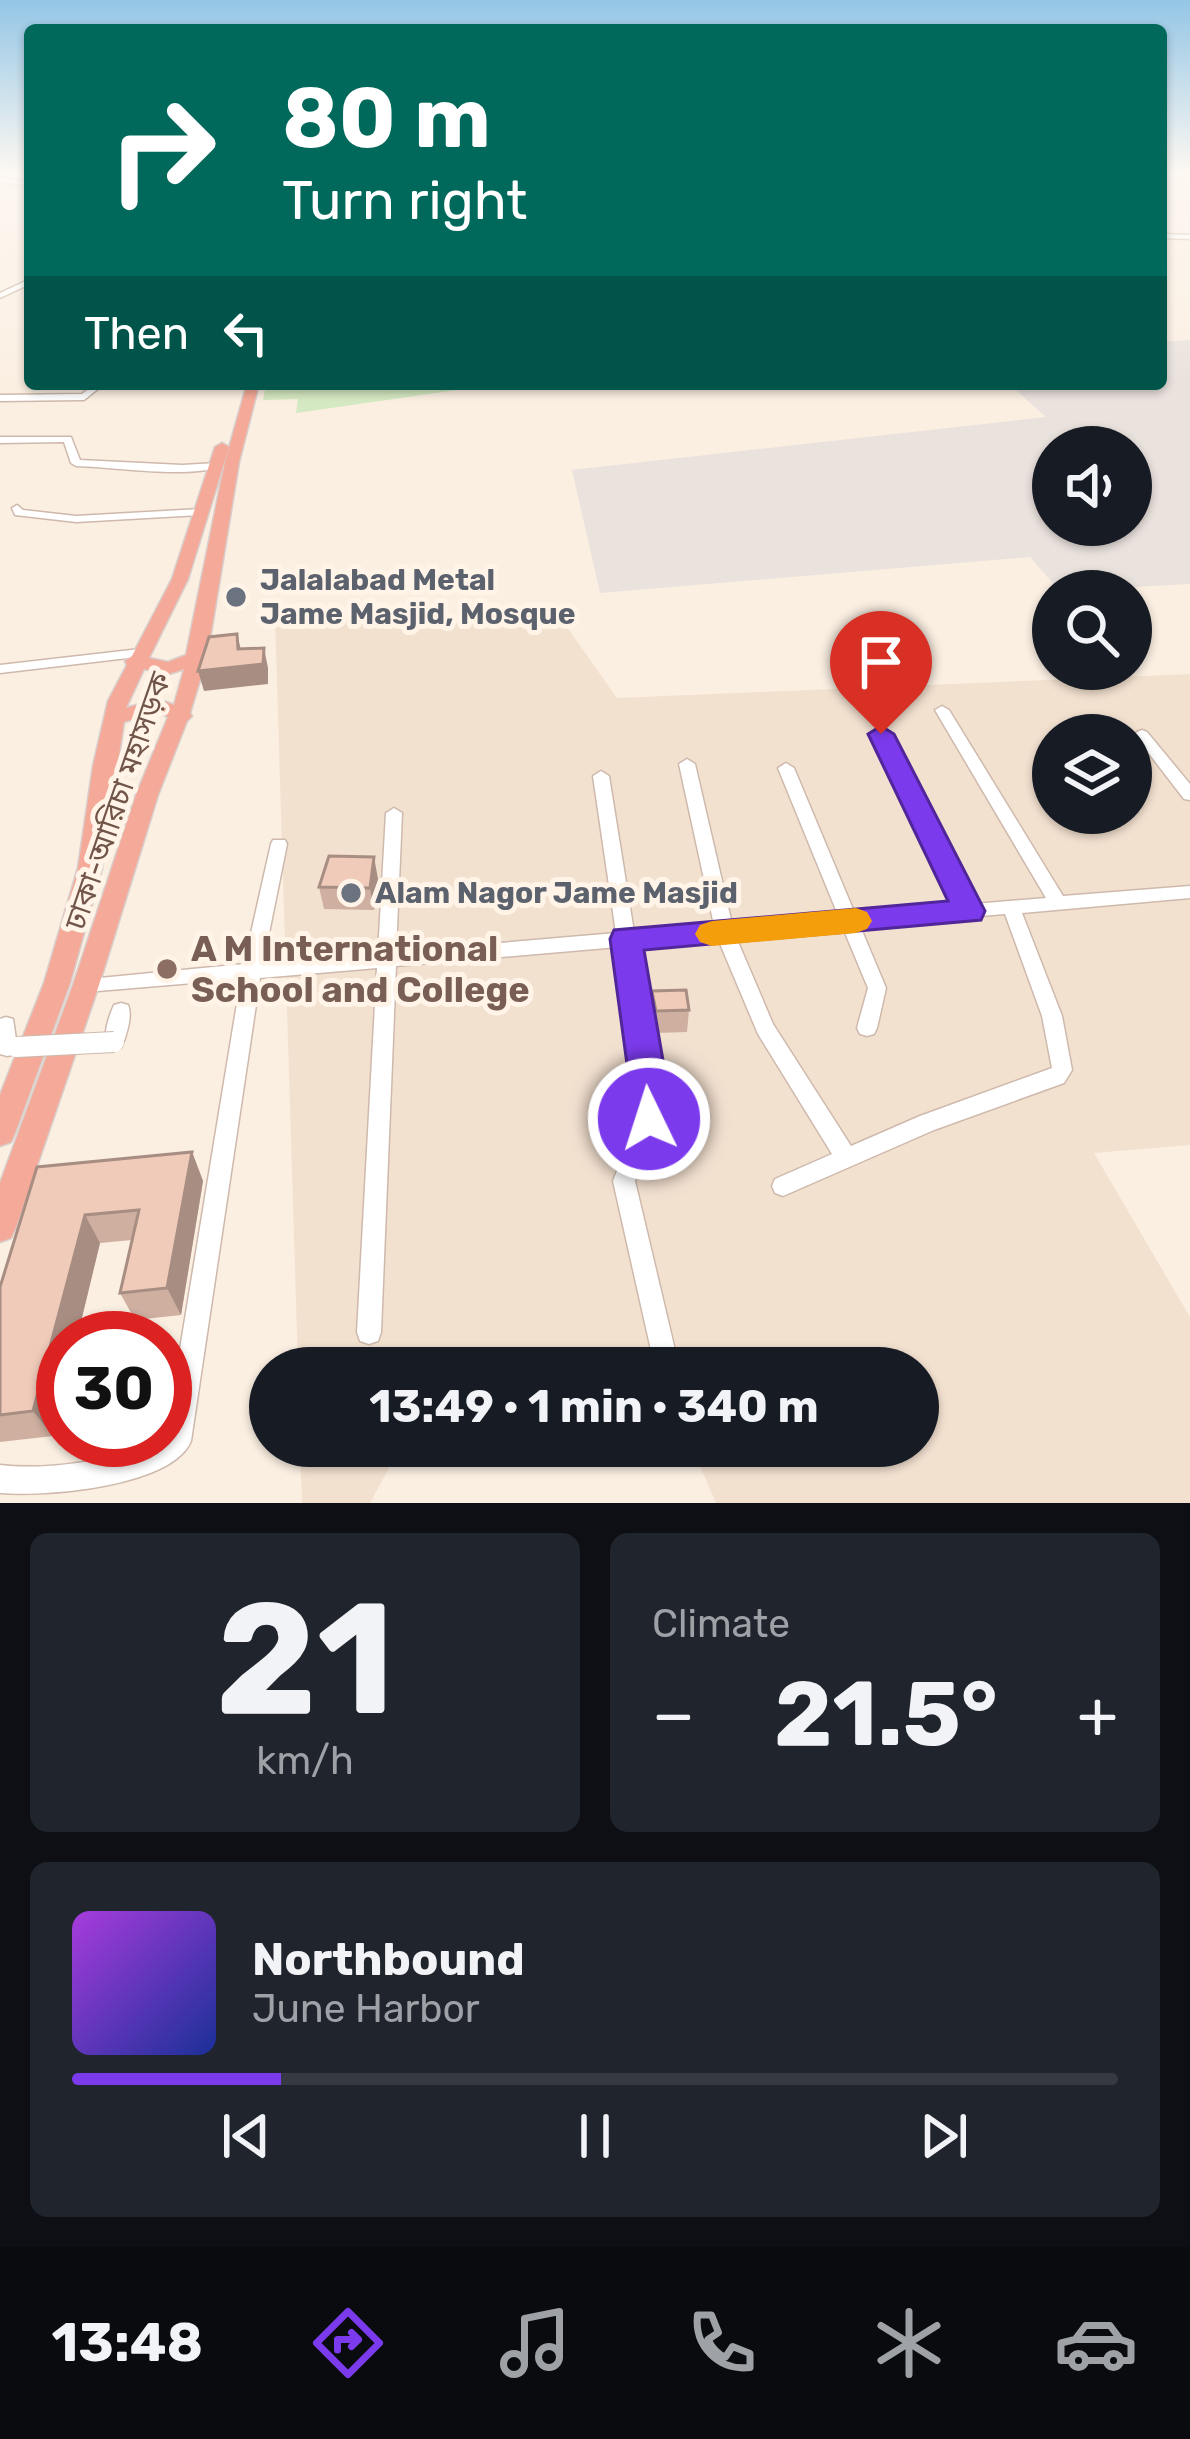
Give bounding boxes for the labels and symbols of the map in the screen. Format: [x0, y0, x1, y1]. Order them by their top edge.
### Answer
place label: Jalalabad Metal Jame Masjid, Mosque [260, 562, 576, 632]
marker: Jalalabad Metal Jame Masjid, Mosque [223, 584, 249, 610]
pin [830, 611, 932, 734]
street label: ঢাকা-আরিচা মহাসড়ক [57, 667, 179, 935]
place label: Alam Nagor Jame Masjid [375, 875, 738, 911]
marker: Alam Nagor Jame Masjid [338, 880, 364, 906]
place label: A M International School and College [191, 927, 530, 1011]
marker: A M International School and College [154, 956, 180, 982]
position arrow [586, 1056, 712, 1182]
speed limit sign: 30 [36, 1311, 192, 1467]

